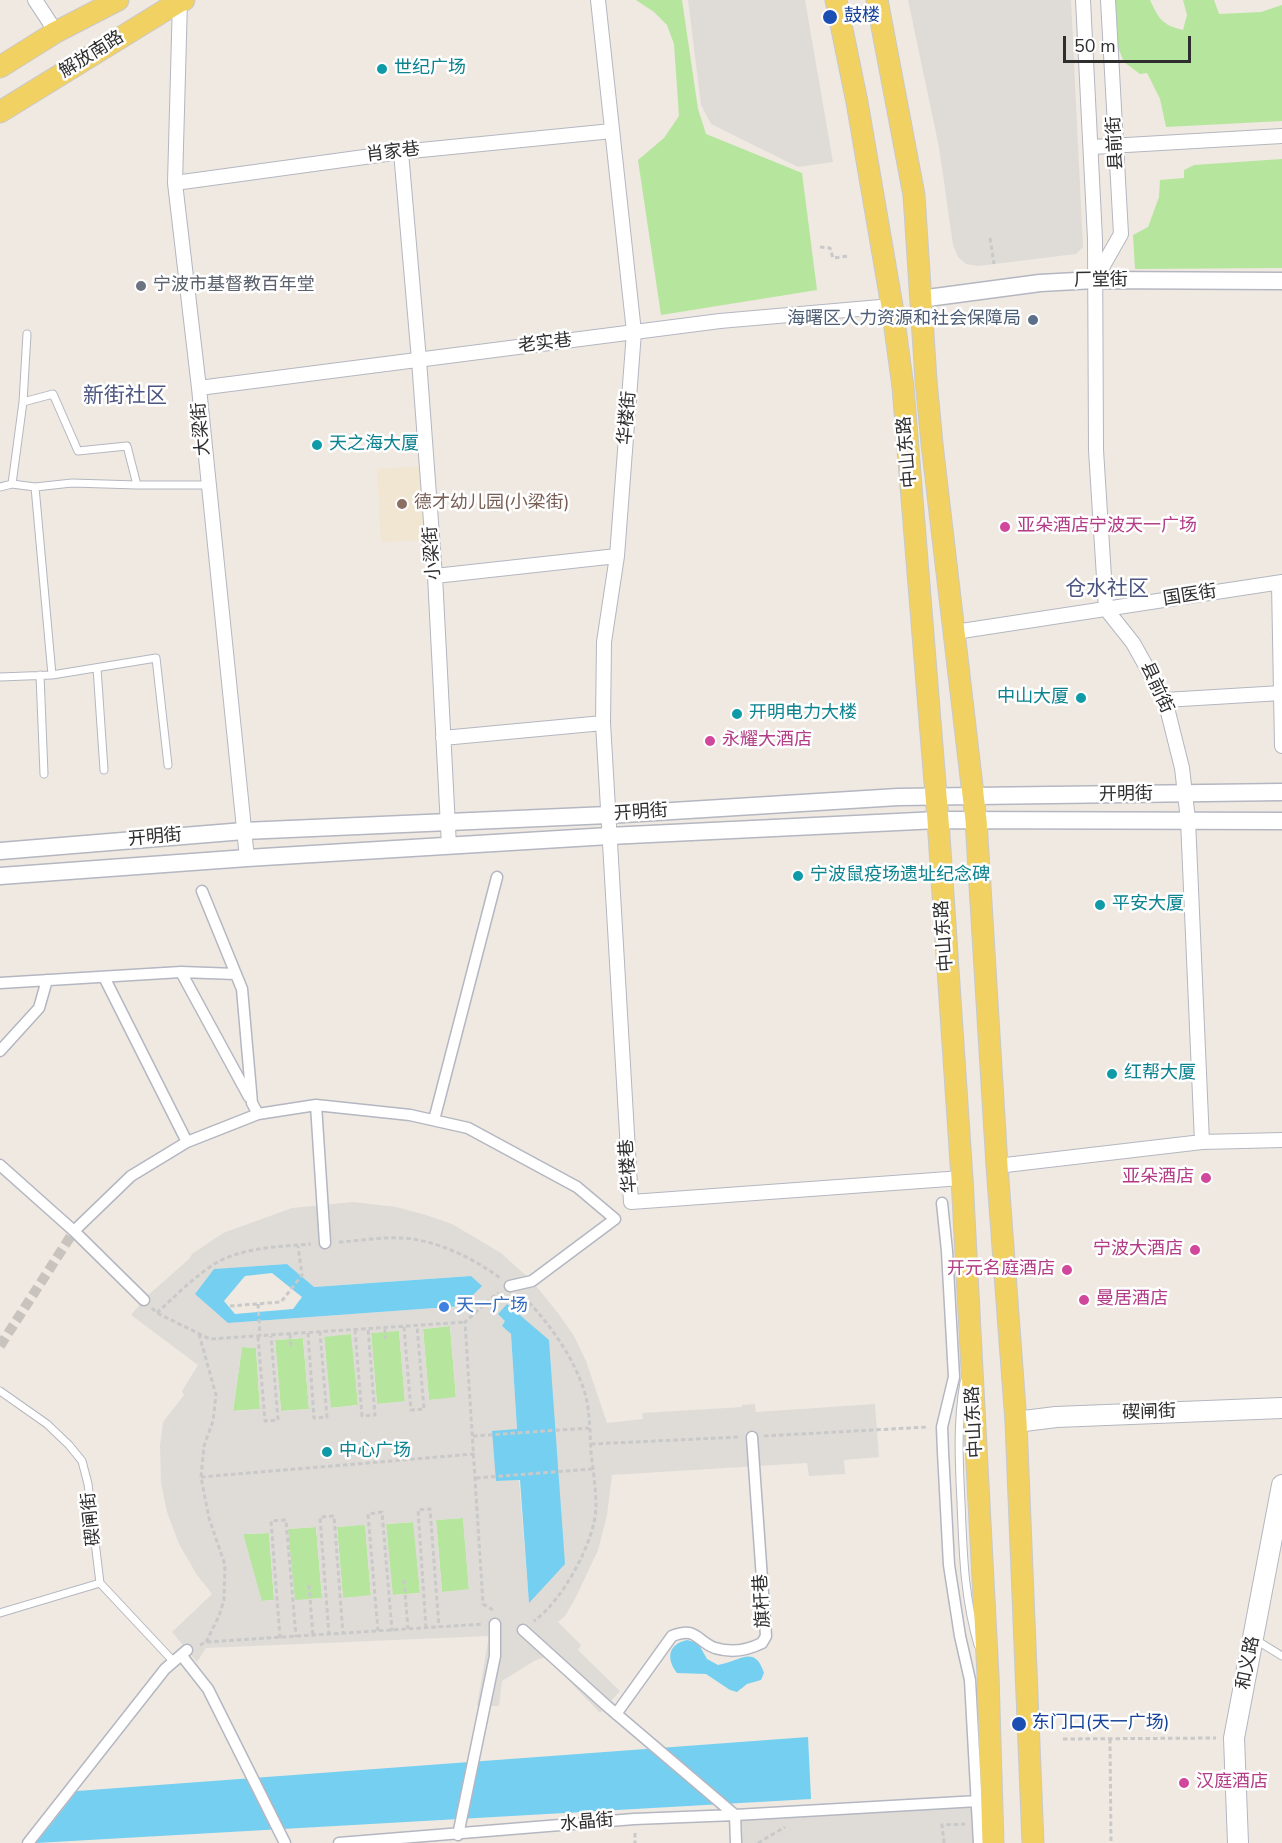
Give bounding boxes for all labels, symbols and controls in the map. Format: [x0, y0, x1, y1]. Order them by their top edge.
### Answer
place label: 鼓楼 [844, 6, 880, 28]
marker: 鼓楼 [821, 8, 839, 26]
scale bar [1066, 24, 1194, 62]
street label: 解放南路 [56, 27, 128, 83]
text: 50 m [1074, 34, 1116, 58]
place label: 世纪广场 [394, 58, 466, 80]
marker: 世纪广场 [375, 62, 389, 76]
street label: 县前街 [1104, 115, 1128, 171]
street label: 肖家巷 [365, 139, 421, 167]
street label: 厂堂街 [1074, 270, 1128, 292]
place label: 宁波市基督教百年堂 [153, 275, 315, 297]
marker: 宁波市基督教百年堂 [134, 279, 148, 293]
place label: 海曙区人力资源和社会保障局 [787, 309, 1021, 331]
marker: 海曙区人力资源和社会保障局 [1026, 313, 1040, 327]
street label: 老实巷 [517, 330, 573, 358]
district label: 新街社区 [83, 384, 167, 410]
street label: 华楼街 [615, 390, 641, 446]
street label: 大梁街 [189, 401, 215, 457]
street label: 中山东路 [894, 415, 922, 489]
place label: 天之海大厦 [329, 434, 419, 456]
marker: 天之海大厦 [310, 438, 324, 452]
place label: 德才幼儿园(小梁街) [414, 493, 569, 515]
marker: 德才幼儿园(小梁街) [395, 497, 409, 511]
place label: 亚朵酒店宁波天一广场 [1017, 516, 1197, 538]
marker: 亚朵酒店宁波天一广场 [998, 520, 1012, 534]
street label: 小梁街 [420, 525, 446, 581]
district label: 仓水社区 [1065, 577, 1149, 603]
street label: 国医街 [1162, 581, 1218, 611]
street label: 县前街 [1135, 659, 1177, 717]
place label: 中山大厦 [997, 687, 1069, 709]
marker: 中山大厦 [1074, 691, 1088, 705]
place label: 开明电力大楼 [749, 703, 857, 725]
marker: 开明电力大楼 [730, 707, 744, 721]
place label: 永耀大酒店 [722, 730, 812, 752]
marker: 永耀大酒店 [703, 734, 717, 748]
street label: 开明街 [1099, 784, 1153, 806]
street label: 开明街 [613, 800, 669, 826]
street label: 开明街 [127, 825, 183, 851]
place label: 宁波鼠疫场遗址纪念碑 [810, 865, 990, 887]
marker: 宁波鼠疫场遗址纪念碑 [791, 869, 805, 883]
place label: 平安大厦 [1112, 894, 1184, 916]
marker: 平安大厦 [1093, 898, 1107, 912]
street label: 中山东路 [932, 899, 958, 973]
place label: 红帮大厦 [1124, 1063, 1196, 1085]
marker: 红帮大厦 [1105, 1067, 1119, 1081]
street label: 华楼巷 [616, 1138, 642, 1194]
place label: 亚朵酒店 [1122, 1167, 1194, 1189]
marker: 亚朵酒店 [1199, 1171, 1213, 1185]
place label: 宁波大酒店 [1093, 1239, 1183, 1261]
marker: 宁波大酒店 [1188, 1243, 1202, 1257]
place label: 开元名庭酒店 [947, 1259, 1055, 1281]
marker: 开元名庭酒店 [1060, 1263, 1074, 1277]
place label: 曼居酒店 [1096, 1289, 1168, 1311]
marker: 曼居酒店 [1077, 1293, 1091, 1307]
place label: 天一广场 [456, 1296, 528, 1318]
marker: 天一广场 [437, 1300, 451, 1314]
street label: 中山东路 [962, 1385, 988, 1459]
street label: 碶闸街 [1122, 1401, 1176, 1425]
place label: 中心广场 [339, 1441, 411, 1463]
marker: 中心广场 [320, 1445, 334, 1459]
street label: 碶闸街 [78, 1491, 106, 1547]
street label: 旗杆巷 [751, 1573, 775, 1629]
street label: 和义路 [1233, 1634, 1265, 1692]
place label: 东门口(天一广场) [1032, 1713, 1169, 1735]
marker: 东门口(天一广场) [1010, 1715, 1028, 1733]
place label: 汉庭酒店 [1196, 1772, 1268, 1794]
marker: 汉庭酒店 [1177, 1776, 1191, 1790]
street label: 水晶街 [559, 1810, 615, 1836]

